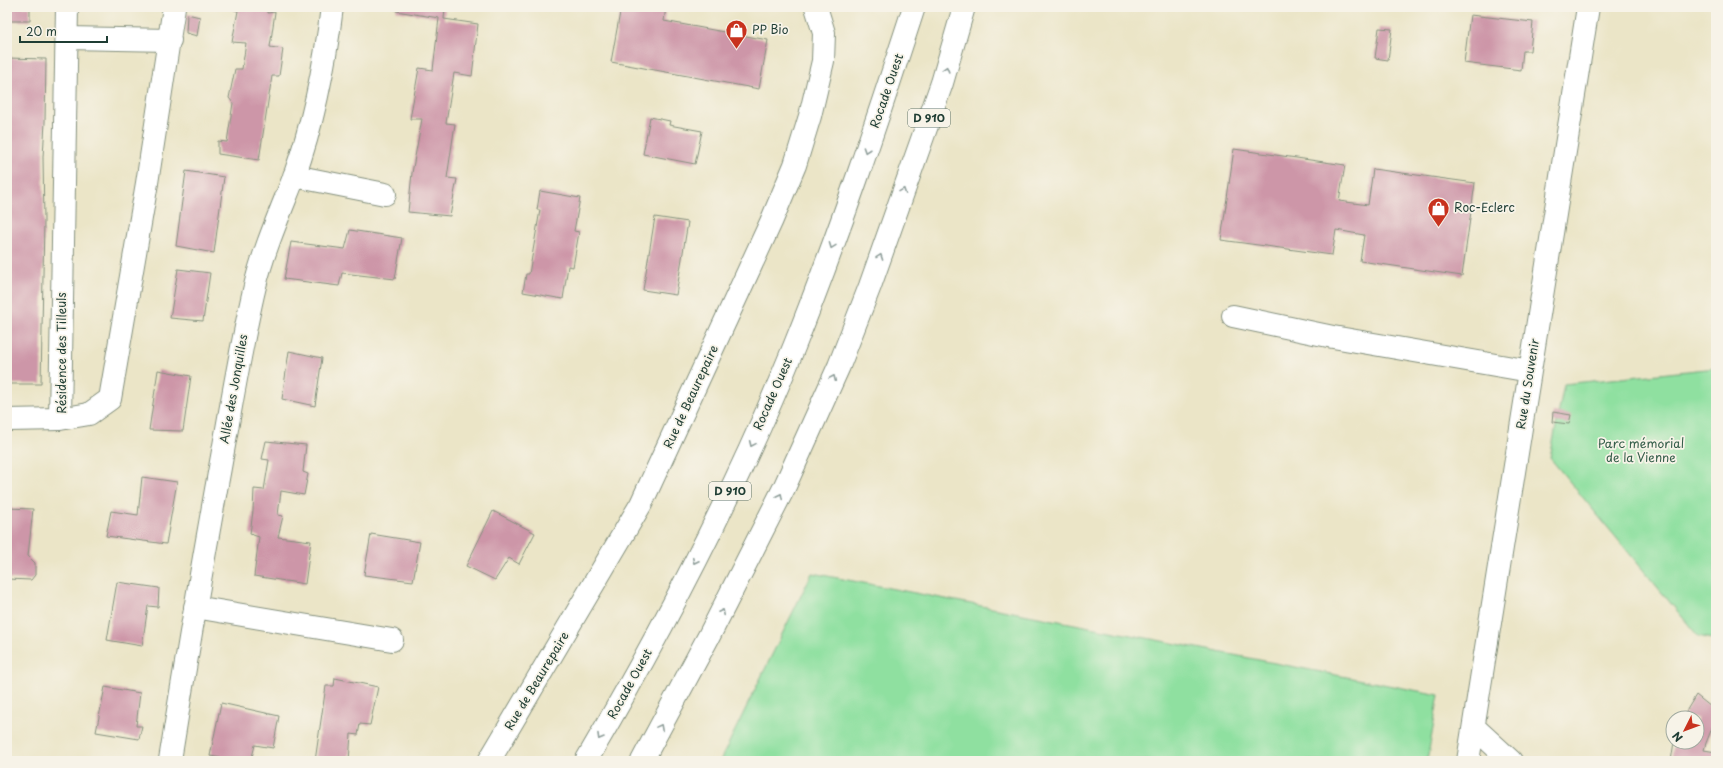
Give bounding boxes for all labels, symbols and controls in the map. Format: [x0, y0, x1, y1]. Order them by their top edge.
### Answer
shop icon: PP Bio [723, 17, 749, 50]
scale bar [20, 18, 107, 44]
place label: PP Bio [752, 20, 789, 38]
text: 20 m [26, 22, 57, 40]
street label: Rocade Ouest [865, 51, 907, 130]
one-way arrow [941, 65, 950, 72]
road number: D 910 [908, 109, 950, 127]
one-way arrow [863, 147, 871, 154]
one-way arrow [899, 188, 907, 195]
shop icon: Roc-Eclerc [1426, 195, 1452, 228]
place label: Roc-Eclerc [1454, 198, 1515, 216]
one-way arrow [829, 242, 837, 249]
one-way arrow [875, 254, 884, 261]
street label: Résidence des Tilleuls [52, 292, 70, 414]
street label: Allée des Jonquilles [215, 332, 252, 445]
street label: Rue du Souvenir [1511, 337, 1543, 430]
street label: Rue de Beaurepaire [658, 342, 722, 451]
street label: Rocade Ouest [748, 354, 796, 433]
one-way arrow [828, 374, 836, 382]
park label: Parc mémorial de la Vienne [1598, 434, 1684, 466]
one-way arrow [748, 440, 756, 447]
road number: D 910 [709, 482, 751, 500]
one-way arrow [775, 493, 783, 500]
one-way arrow [692, 557, 700, 564]
one-way arrow [717, 609, 724, 616]
street label: Rue de Beaurepaire [499, 628, 573, 733]
street label: Rocade Ouest [602, 645, 656, 722]
north arrow [1665, 710, 1705, 750]
one-way arrow [656, 724, 663, 731]
text: N [1668, 728, 1686, 746]
one-way arrow [598, 733, 605, 740]

